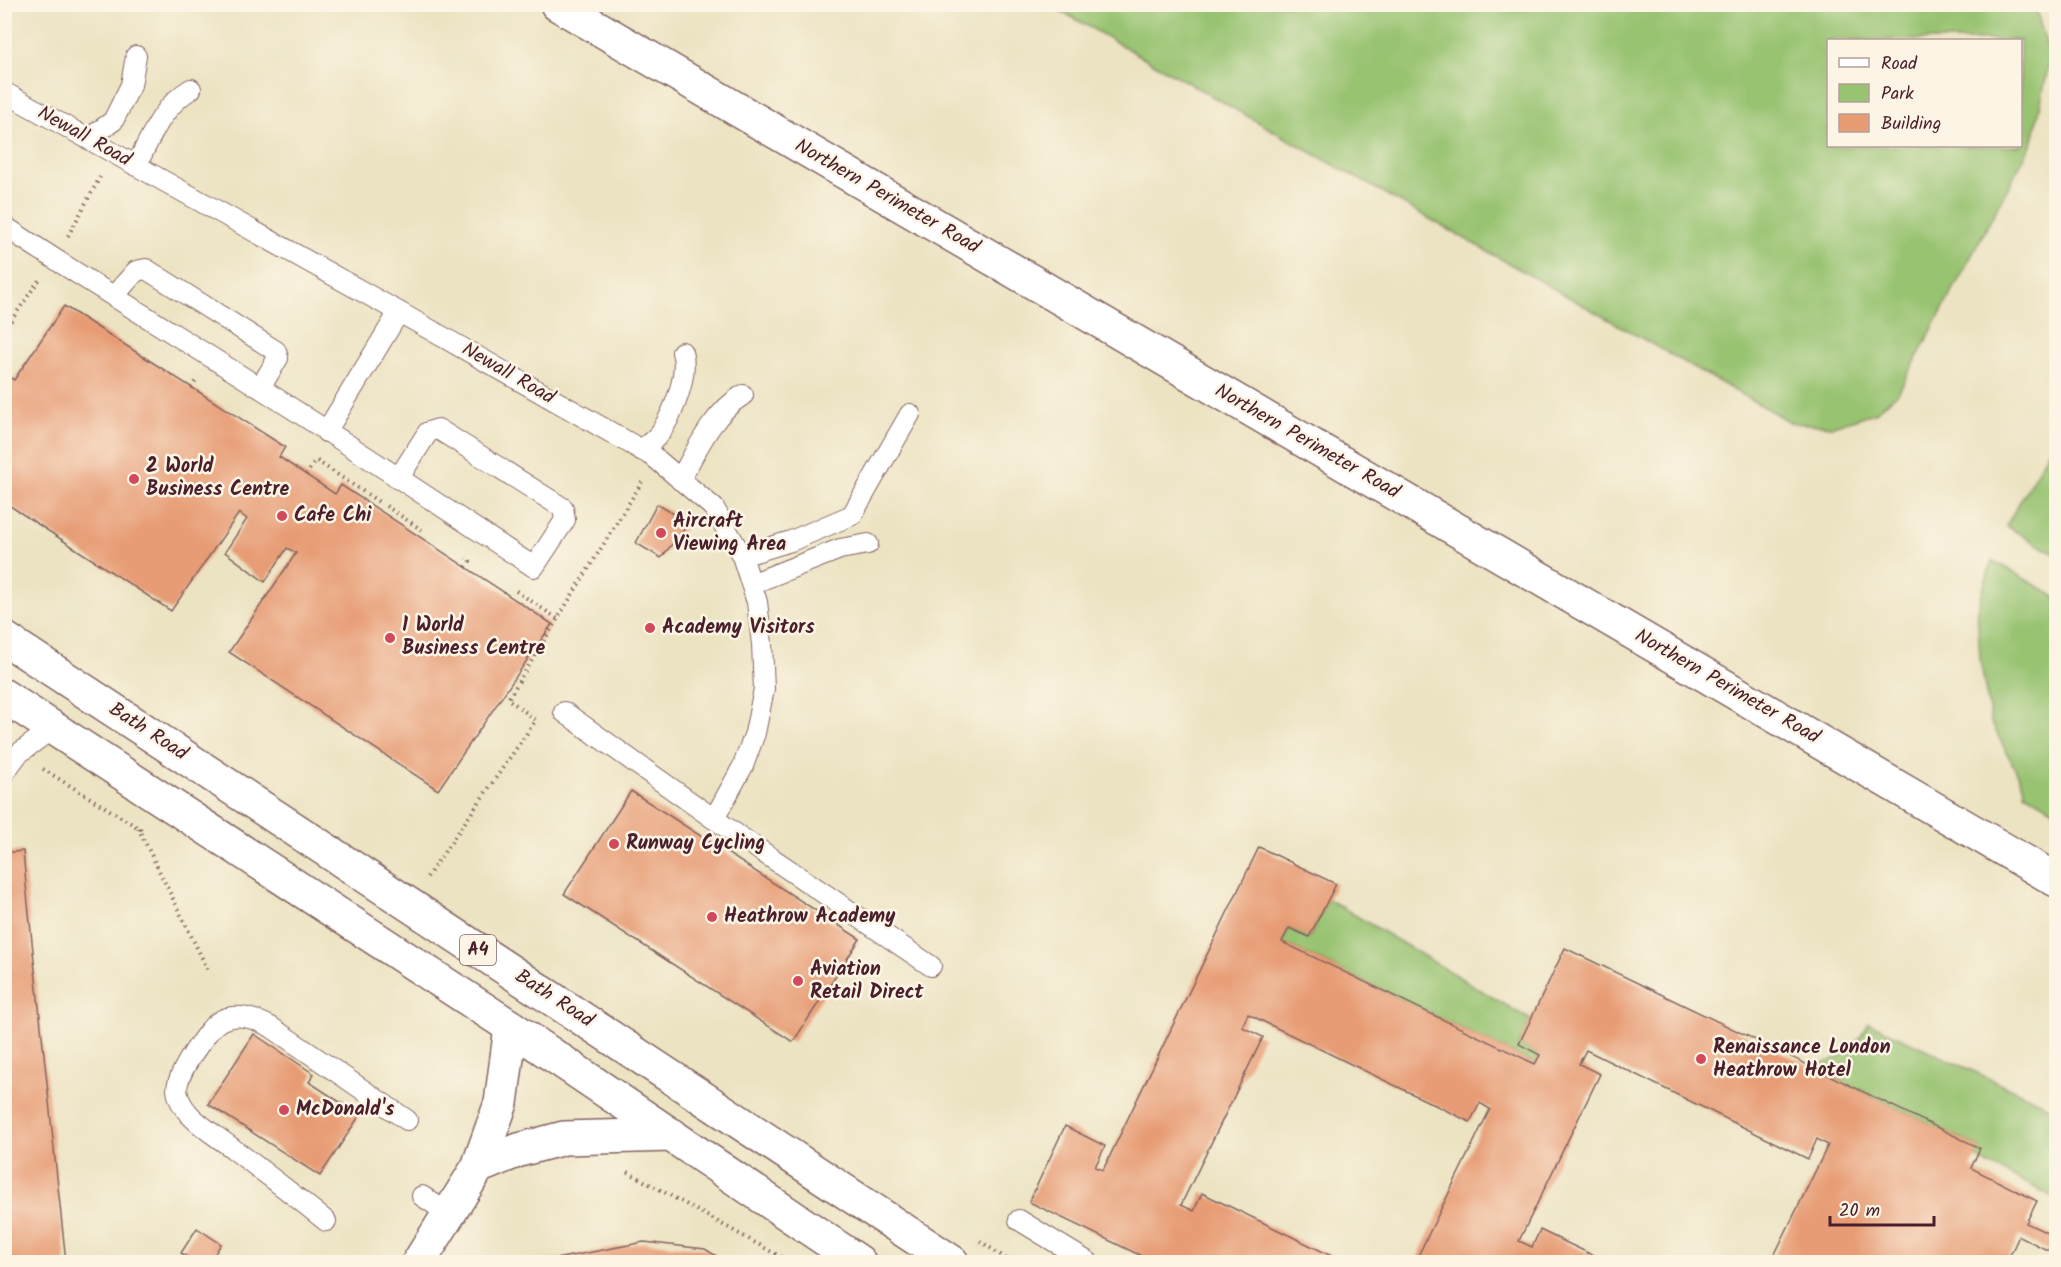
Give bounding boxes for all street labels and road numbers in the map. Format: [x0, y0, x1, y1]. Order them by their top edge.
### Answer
street label: Newall Road [31, 98, 138, 177]
street label: Northern Perimeter Road [788, 131, 987, 264]
street label: Newall Road [455, 334, 562, 414]
street label: Northern Perimeter Road [1208, 376, 1407, 509]
street label: Northern Perimeter Road [1628, 621, 1827, 754]
street label: Bath Road [102, 694, 195, 770]
road number: A4 [460, 935, 496, 965]
street label: Bath Road [508, 961, 601, 1037]

